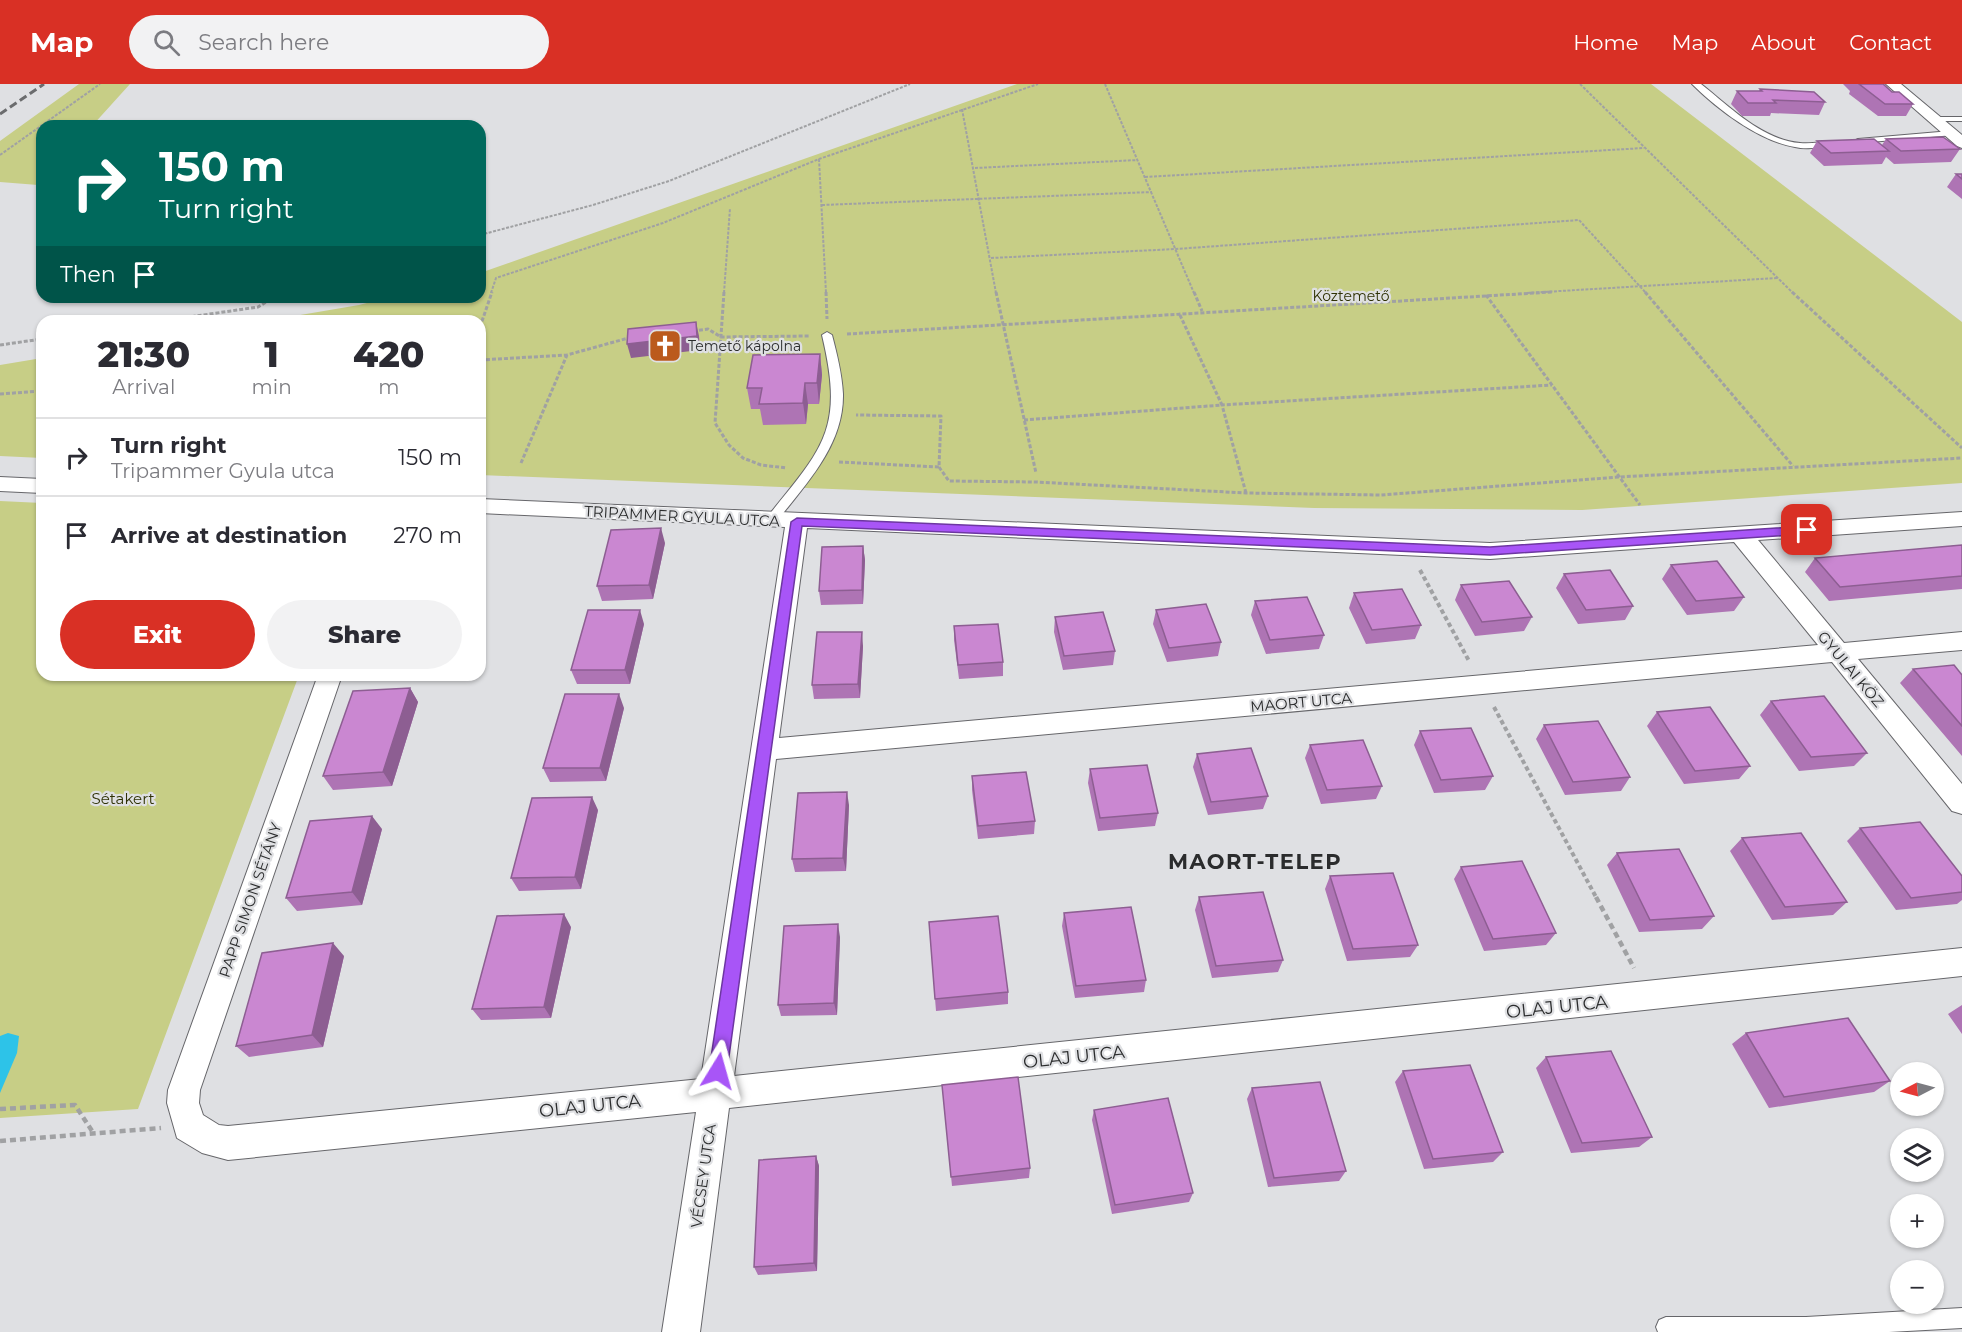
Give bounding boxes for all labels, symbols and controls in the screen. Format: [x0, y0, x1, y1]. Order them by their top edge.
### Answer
search box [129, 15, 549, 69]
text: Map [30, 25, 93, 59]
icon: search [150, 26, 183, 59]
text: Search here [198, 29, 329, 56]
text: Home [1573, 30, 1638, 55]
text: Map [1671, 30, 1718, 55]
text: About [1751, 30, 1816, 55]
text: Contact [1849, 30, 1932, 55]
text: 150 m [159, 140, 285, 192]
icon: right [60, 144, 138, 222]
text: Turn right [159, 192, 294, 225]
icon: arrive [128, 258, 161, 291]
text: Then [60, 261, 116, 288]
park label: Köztemető [1313, 287, 1390, 305]
church icon: Temető kápolna [647, 328, 683, 364]
text: 21:30 [97, 332, 190, 376]
text: 1 [264, 332, 279, 376]
text: 420 [353, 332, 425, 376]
place label: Temető kápolna [688, 337, 801, 355]
text: Arrival [112, 375, 175, 399]
text: min [252, 375, 292, 399]
text: m [378, 375, 399, 399]
text: Turn right [111, 432, 226, 459]
icon: right [60, 441, 93, 474]
text: 150 m [398, 444, 462, 471]
text: Tripammer Gyula utca [111, 459, 335, 483]
street label: TRIPAMMER GYULA UTCA [584, 501, 781, 531]
pin [1781, 504, 1832, 555]
icon: arrive [1790, 513, 1823, 546]
icon: arrive [60, 519, 93, 552]
text: Arrive at destination [111, 522, 347, 549]
text: 270 m [393, 522, 462, 549]
button: Exit [60, 600, 255, 669]
button: Share [267, 600, 462, 669]
street label: GYULAI KÖZ [1814, 627, 1888, 711]
street label: MAORT UTCA [1249, 688, 1353, 716]
park label: Sétakert [92, 789, 154, 808]
street label: PAPP SIMON SÉTÁNY [215, 820, 286, 980]
district label: MAORT-TELEP [1168, 849, 1342, 874]
street label: OLAJ UTCA [1505, 991, 1609, 1023]
position arrow [686, 1039, 750, 1103]
street label: OLAJ UTCA [1022, 1041, 1126, 1073]
north arrow [1890, 1062, 1944, 1116]
map controls [1890, 1062, 1944, 1314]
street label: OLAJ UTCA [538, 1090, 642, 1122]
street label: VÉCSEY UTCA [686, 1123, 720, 1229]
button: layers [1890, 1128, 1944, 1182]
button: + [1890, 1194, 1944, 1248]
button: − [1890, 1260, 1944, 1314]

